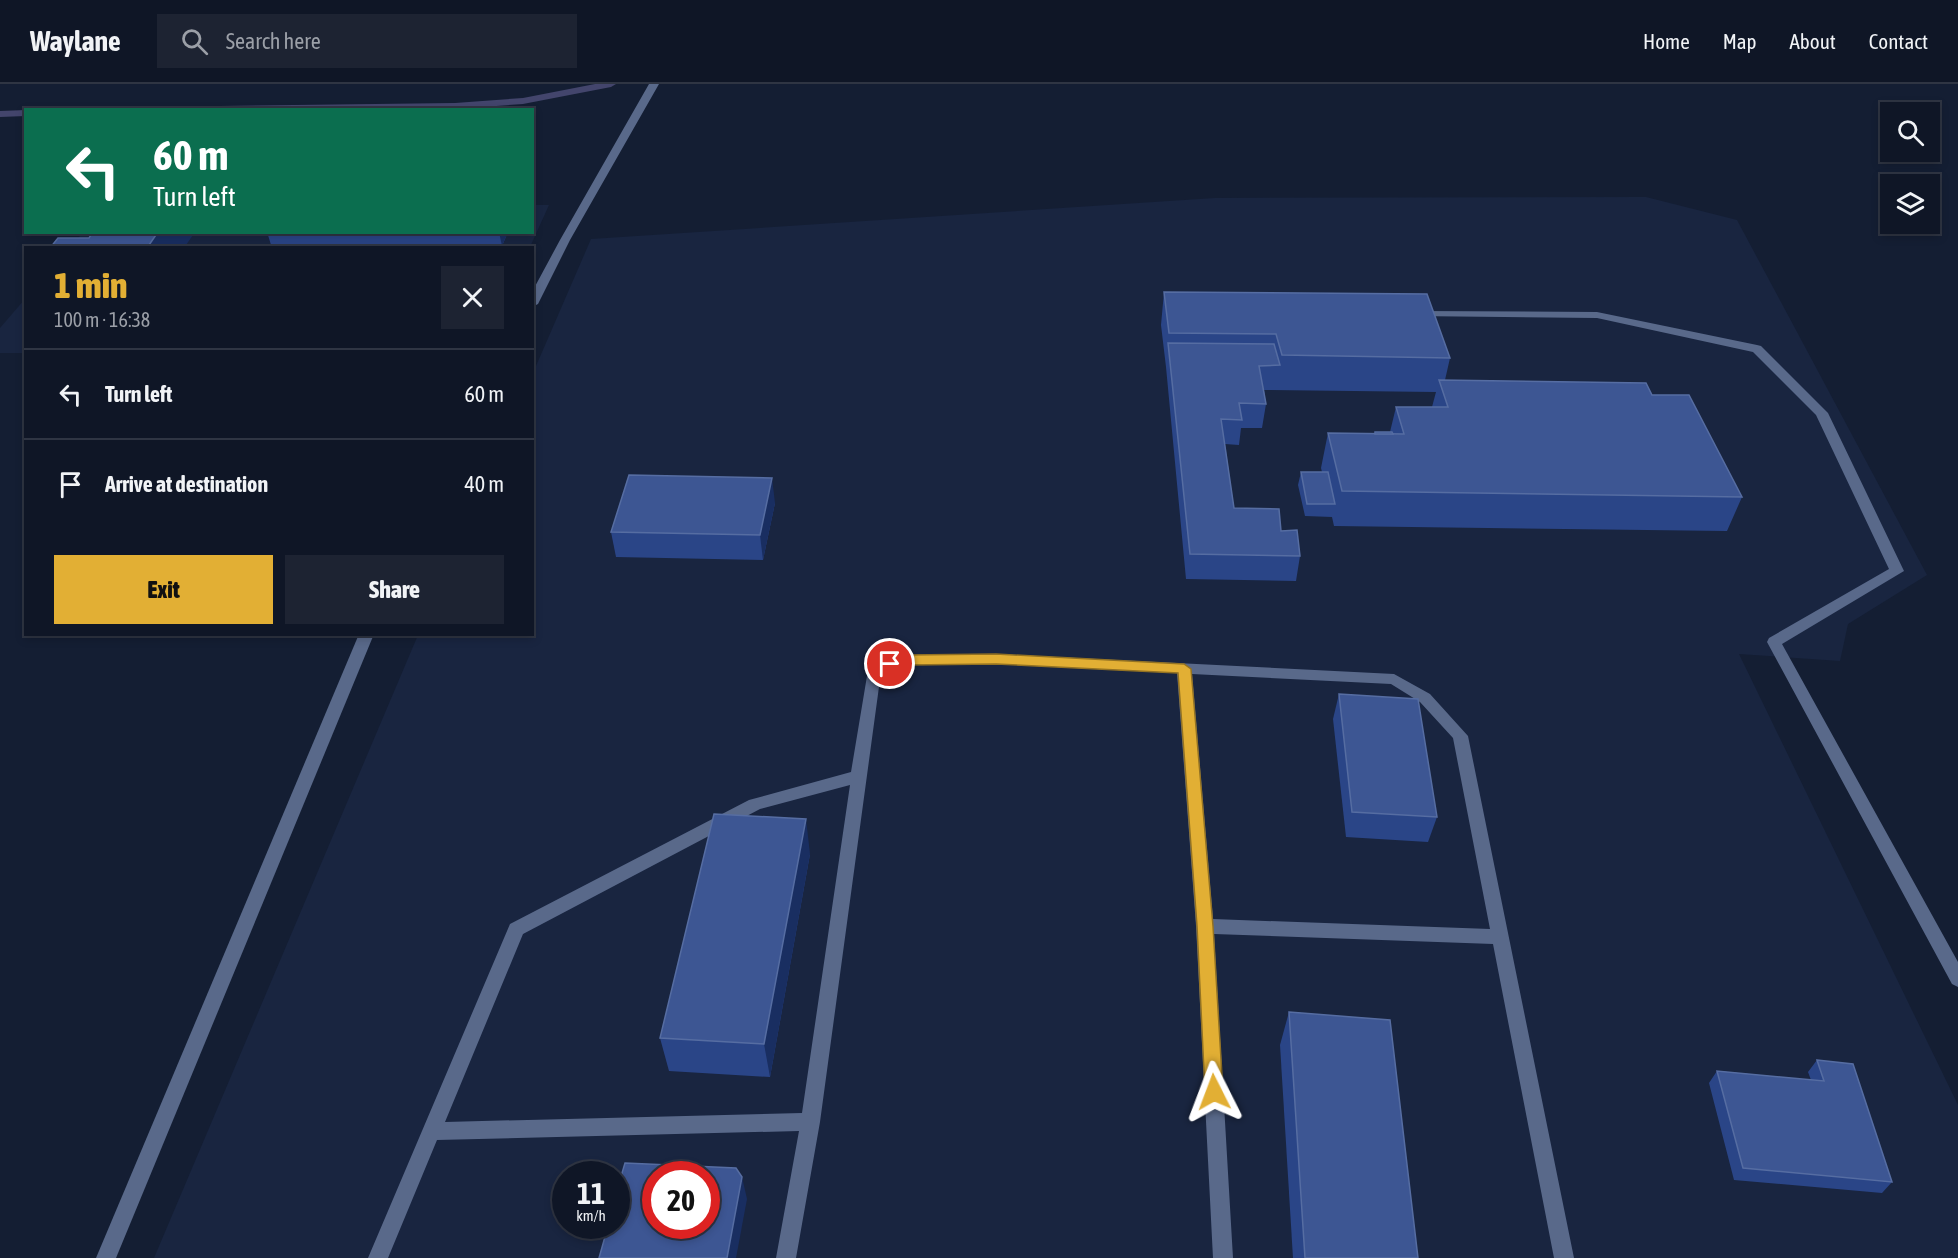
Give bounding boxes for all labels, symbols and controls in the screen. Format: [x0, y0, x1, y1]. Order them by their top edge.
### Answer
search box [157, 14, 577, 68]
text: Waylane [30, 25, 121, 57]
icon: search [178, 25, 211, 58]
text: Search here [226, 28, 321, 54]
text: Home [1643, 29, 1690, 53]
text: Map [1723, 29, 1757, 53]
text: About [1790, 29, 1836, 53]
text: Contact [1869, 29, 1928, 53]
map controls [1880, 102, 1940, 234]
button: search [1880, 102, 1940, 162]
text: 60 m [153, 131, 228, 179]
icon: left [54, 132, 132, 210]
button: layers [1880, 174, 1940, 234]
text: Turn left [153, 181, 236, 212]
text: 1 min [54, 264, 128, 306]
button: close [441, 266, 504, 329]
text: 100 m · 16:38 [54, 308, 150, 331]
icon: left [54, 378, 87, 411]
text: Turn left [105, 381, 172, 407]
text: 60 m [464, 381, 504, 407]
icon: arrive [54, 468, 87, 501]
text: Arrive at destination [105, 471, 268, 497]
text: 40 m [464, 471, 504, 497]
button: Exit [54, 555, 273, 624]
button: Share [285, 555, 504, 624]
pin [864, 638, 915, 689]
icon: arrive [873, 647, 906, 680]
position arrow [1182, 1060, 1246, 1124]
speed limit sign: 20 [642, 1161, 720, 1239]
text: 11 [577, 1176, 605, 1210]
text: km/h [576, 1207, 606, 1224]

